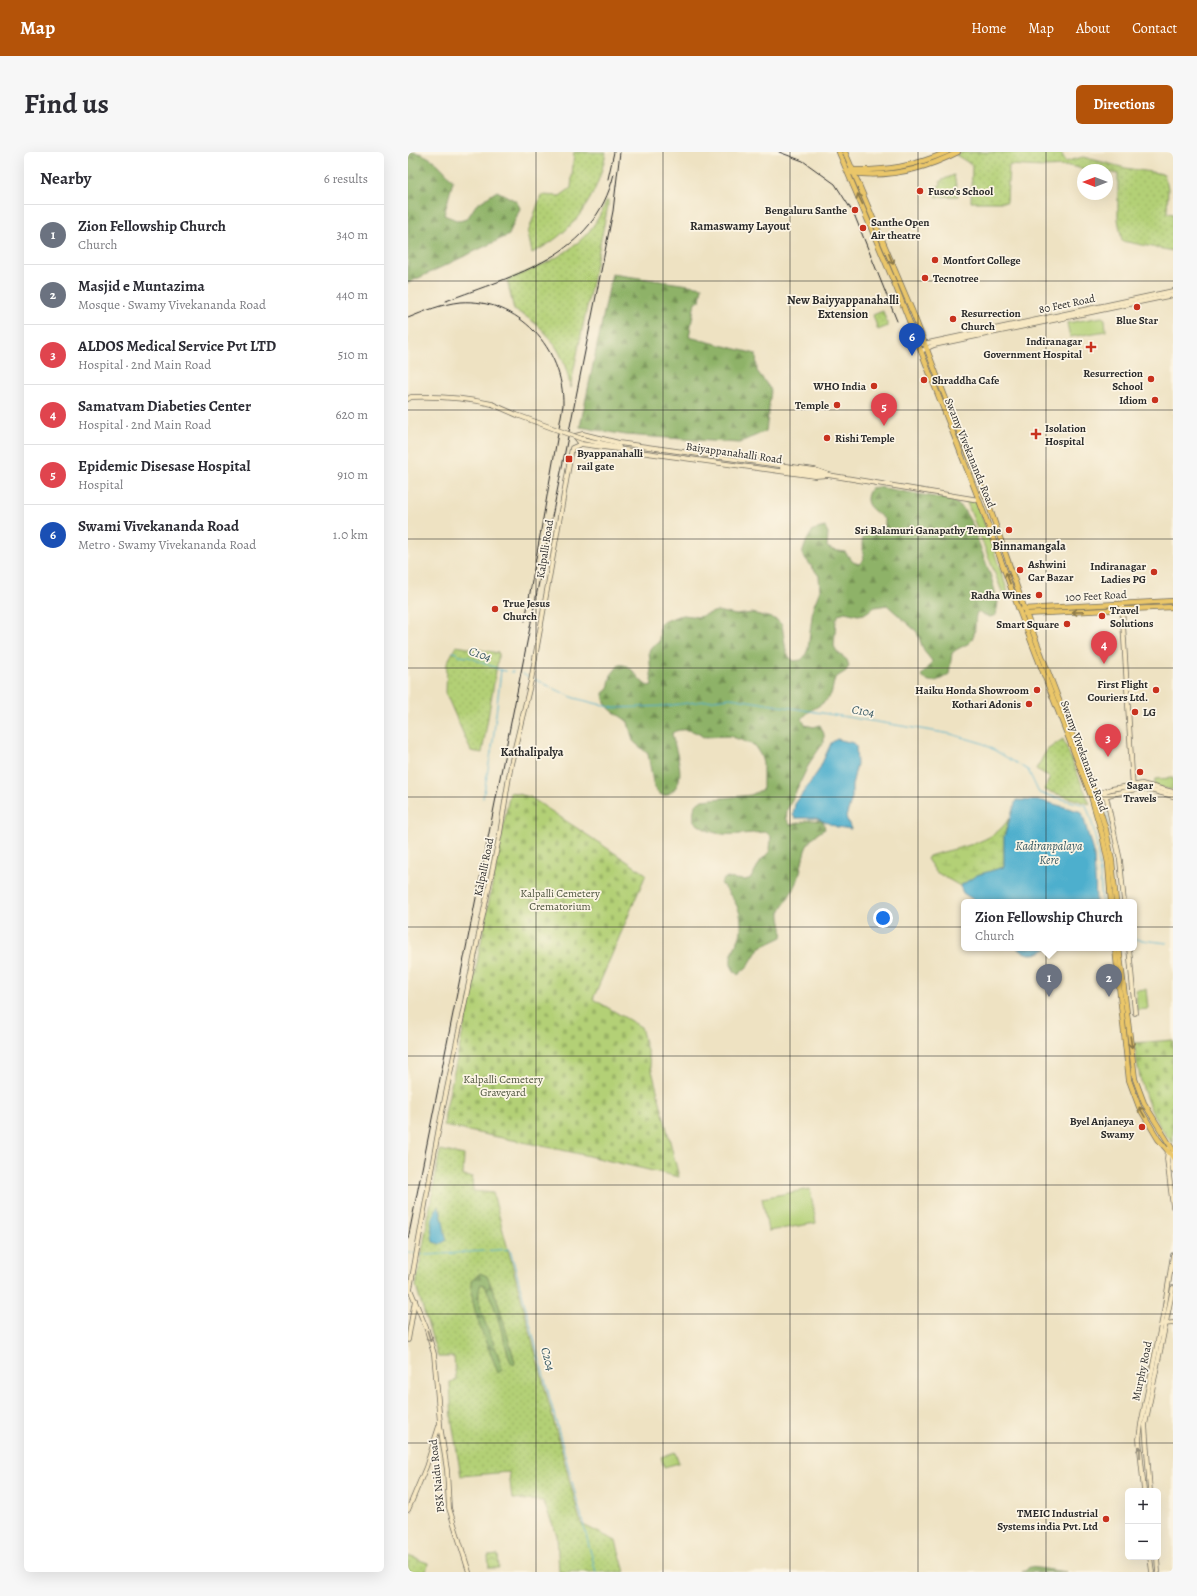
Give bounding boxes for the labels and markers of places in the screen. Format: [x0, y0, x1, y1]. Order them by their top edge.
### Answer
place label: Fusco's School [928, 184, 993, 199]
marker: Fusco's School [915, 186, 925, 196]
place label: Bengaluru Santhe [765, 203, 847, 218]
marker: Bengaluru Santhe [850, 205, 860, 215]
place label: Santhe Open Air theatre [870, 215, 929, 243]
marker: Santhe Open Air theatre [858, 223, 868, 233]
place label: Montfort College [943, 253, 1021, 268]
marker: Montfort College [930, 255, 940, 265]
place label: Tecnotree [933, 271, 979, 286]
marker: Tecnotree [920, 273, 930, 283]
marker: Blue Star [1132, 302, 1142, 312]
place label: Resurrection Church [961, 306, 1021, 334]
place label: Blue Star [1116, 313, 1159, 328]
marker: Resurrection Church [948, 314, 958, 324]
pin: 6 [899, 323, 925, 356]
place label: Indiranagar Government Hospital [983, 334, 1082, 362]
marker: Indiranagar Government Hospital [1085, 341, 1097, 353]
place label: Resurrection School [1083, 366, 1143, 394]
place label: Shraddha Cafe [932, 373, 999, 388]
marker: Resurrection School [1146, 374, 1156, 384]
marker: Shraddha Cafe [919, 375, 929, 385]
place label: WHO India [812, 379, 867, 394]
marker: WHO India [869, 381, 879, 391]
pin: 5 [871, 393, 897, 426]
place label: Idiom [1119, 393, 1147, 408]
marker: Idiom [1150, 395, 1160, 405]
place label: Temple [795, 398, 829, 413]
marker: Temple [832, 400, 842, 410]
place label: Isolation Hospital [1045, 421, 1086, 449]
marker: Isolation Hospital [1030, 428, 1042, 440]
place label: Rishi Temple [835, 431, 895, 446]
marker: Rishi Temple [822, 433, 832, 443]
place label: Byappanahalli rail gate [577, 446, 643, 474]
marker: Byappanahalli rail gate [564, 454, 574, 464]
place label: Sri Balamuri Ganapathy Temple [855, 523, 1001, 538]
marker: Sri Balamuri Ganapathy Temple [1004, 525, 1014, 535]
place label: Ashwini Car Bazar [1027, 557, 1074, 585]
place label: Indiranagar Ladies PG [1090, 559, 1146, 587]
marker: Ashwini Car Bazar [1015, 565, 1025, 575]
marker: Indiranagar Ladies PG [1149, 567, 1159, 577]
place label: Radha Wines [971, 588, 1032, 603]
marker: Radha Wines [1034, 590, 1044, 600]
place label: True Jesus Church [503, 596, 551, 624]
place label: Travel Solutions [1110, 603, 1154, 631]
marker: True Jesus Church [490, 604, 500, 614]
marker: Travel Solutions [1097, 611, 1107, 621]
place label: Smart Square [996, 617, 1059, 632]
marker: Smart Square [1062, 619, 1072, 629]
pin: 4 [1091, 631, 1117, 664]
place label: First Flight Couriers Ltd. [1088, 677, 1148, 705]
place label: Haiku Honda Showroom [915, 683, 1029, 698]
marker: Haiku Honda Showroom [1032, 685, 1042, 695]
marker: First Flight Couriers Ltd. [1151, 685, 1161, 695]
place label: Kothari Adonis [952, 697, 1022, 712]
marker: Kothari Adonis [1024, 699, 1034, 709]
place label: LG [1143, 705, 1156, 720]
marker: LG [1130, 707, 1140, 717]
pin: 3 [1095, 724, 1121, 757]
marker: Sagar Travels [1135, 767, 1145, 777]
place label: Sagar Travels [1123, 778, 1157, 806]
pin: 1 [1036, 964, 1062, 997]
pin: 2 [1096, 964, 1122, 997]
place label: Byel Anjaneya Swamy [1070, 1114, 1135, 1142]
marker: Byel Anjaneya Swamy [1137, 1122, 1147, 1132]
place label: TMEIC Industrial Systems india Pvt. Ltd [997, 1506, 1098, 1534]
marker: TMEIC Industrial Systems india Pvt. Ltd [1101, 1514, 1111, 1524]

